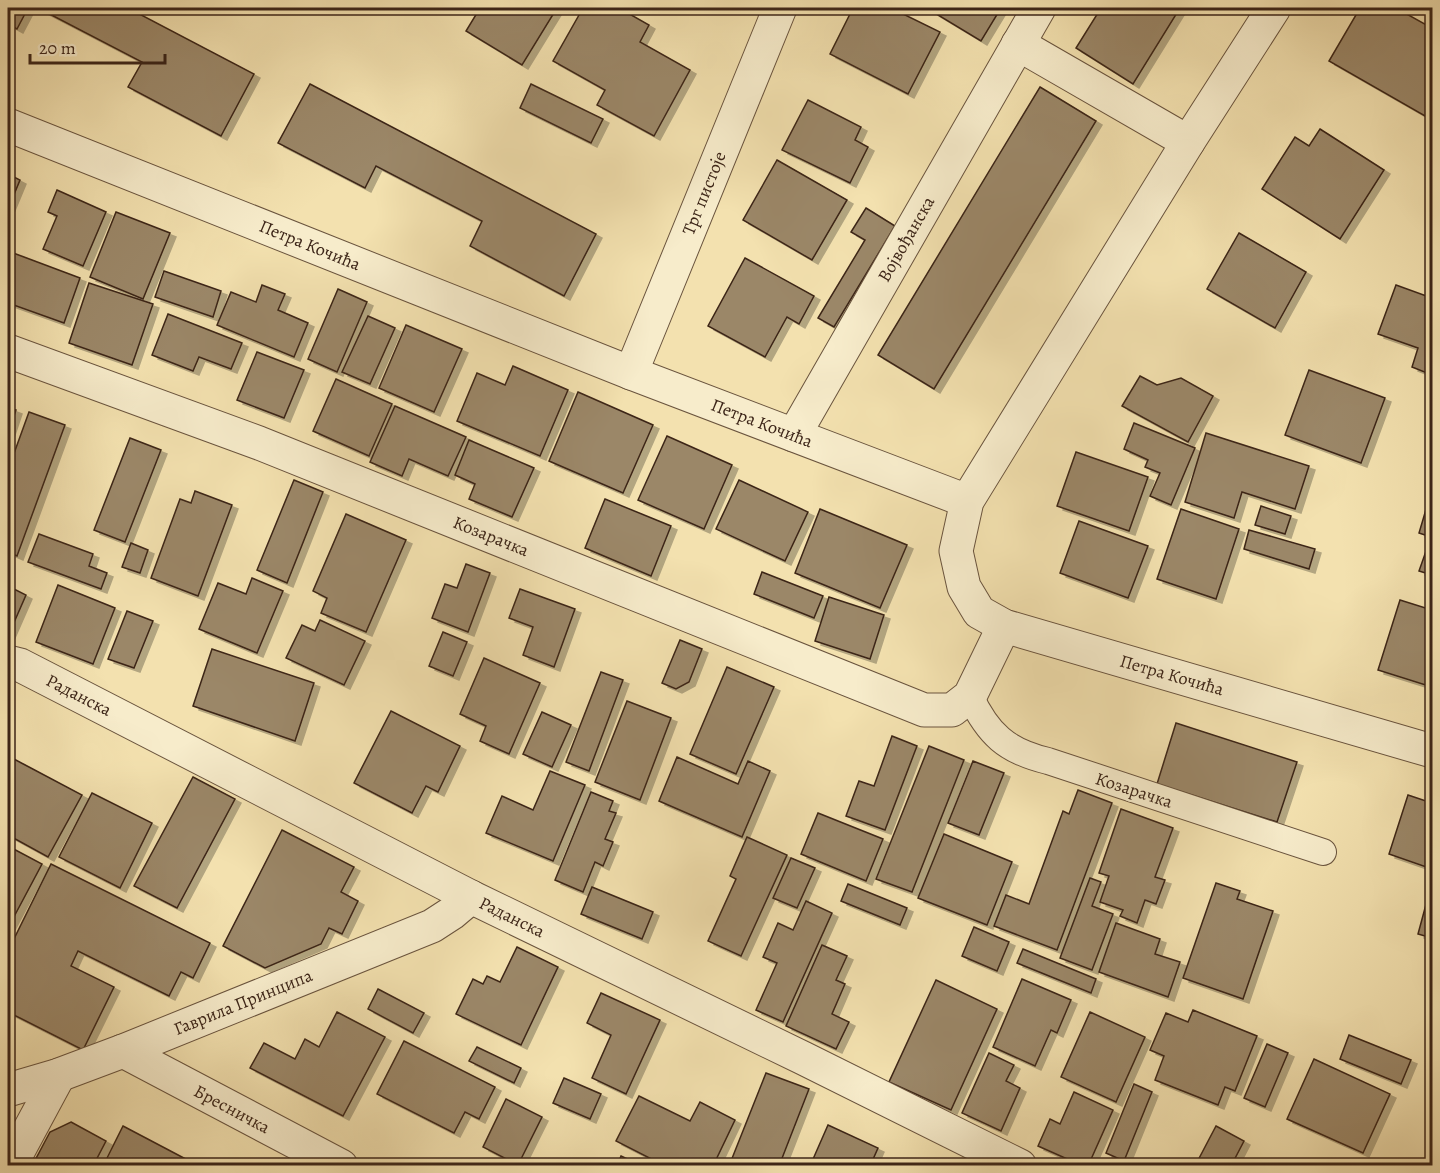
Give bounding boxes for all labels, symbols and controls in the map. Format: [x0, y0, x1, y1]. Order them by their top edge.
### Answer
scale bar [30, 27, 165, 65]
text: 20 m [39, 36, 76, 60]
street label: Трг пистоје [676, 148, 732, 238]
street label: Војвођанска [872, 191, 941, 286]
street label: Петра Кочића [256, 214, 365, 276]
street label: Петра Кочића [708, 393, 817, 454]
street label: Козарачка [450, 510, 533, 562]
street label: Петра Кочића [1117, 649, 1227, 701]
street label: Раданска [42, 668, 116, 722]
street label: Козарачка [1092, 766, 1176, 814]
street label: Раданска [475, 891, 550, 944]
street label: Гаврила Принципа [170, 963, 317, 1041]
street label: Бресничка [190, 1079, 275, 1139]

